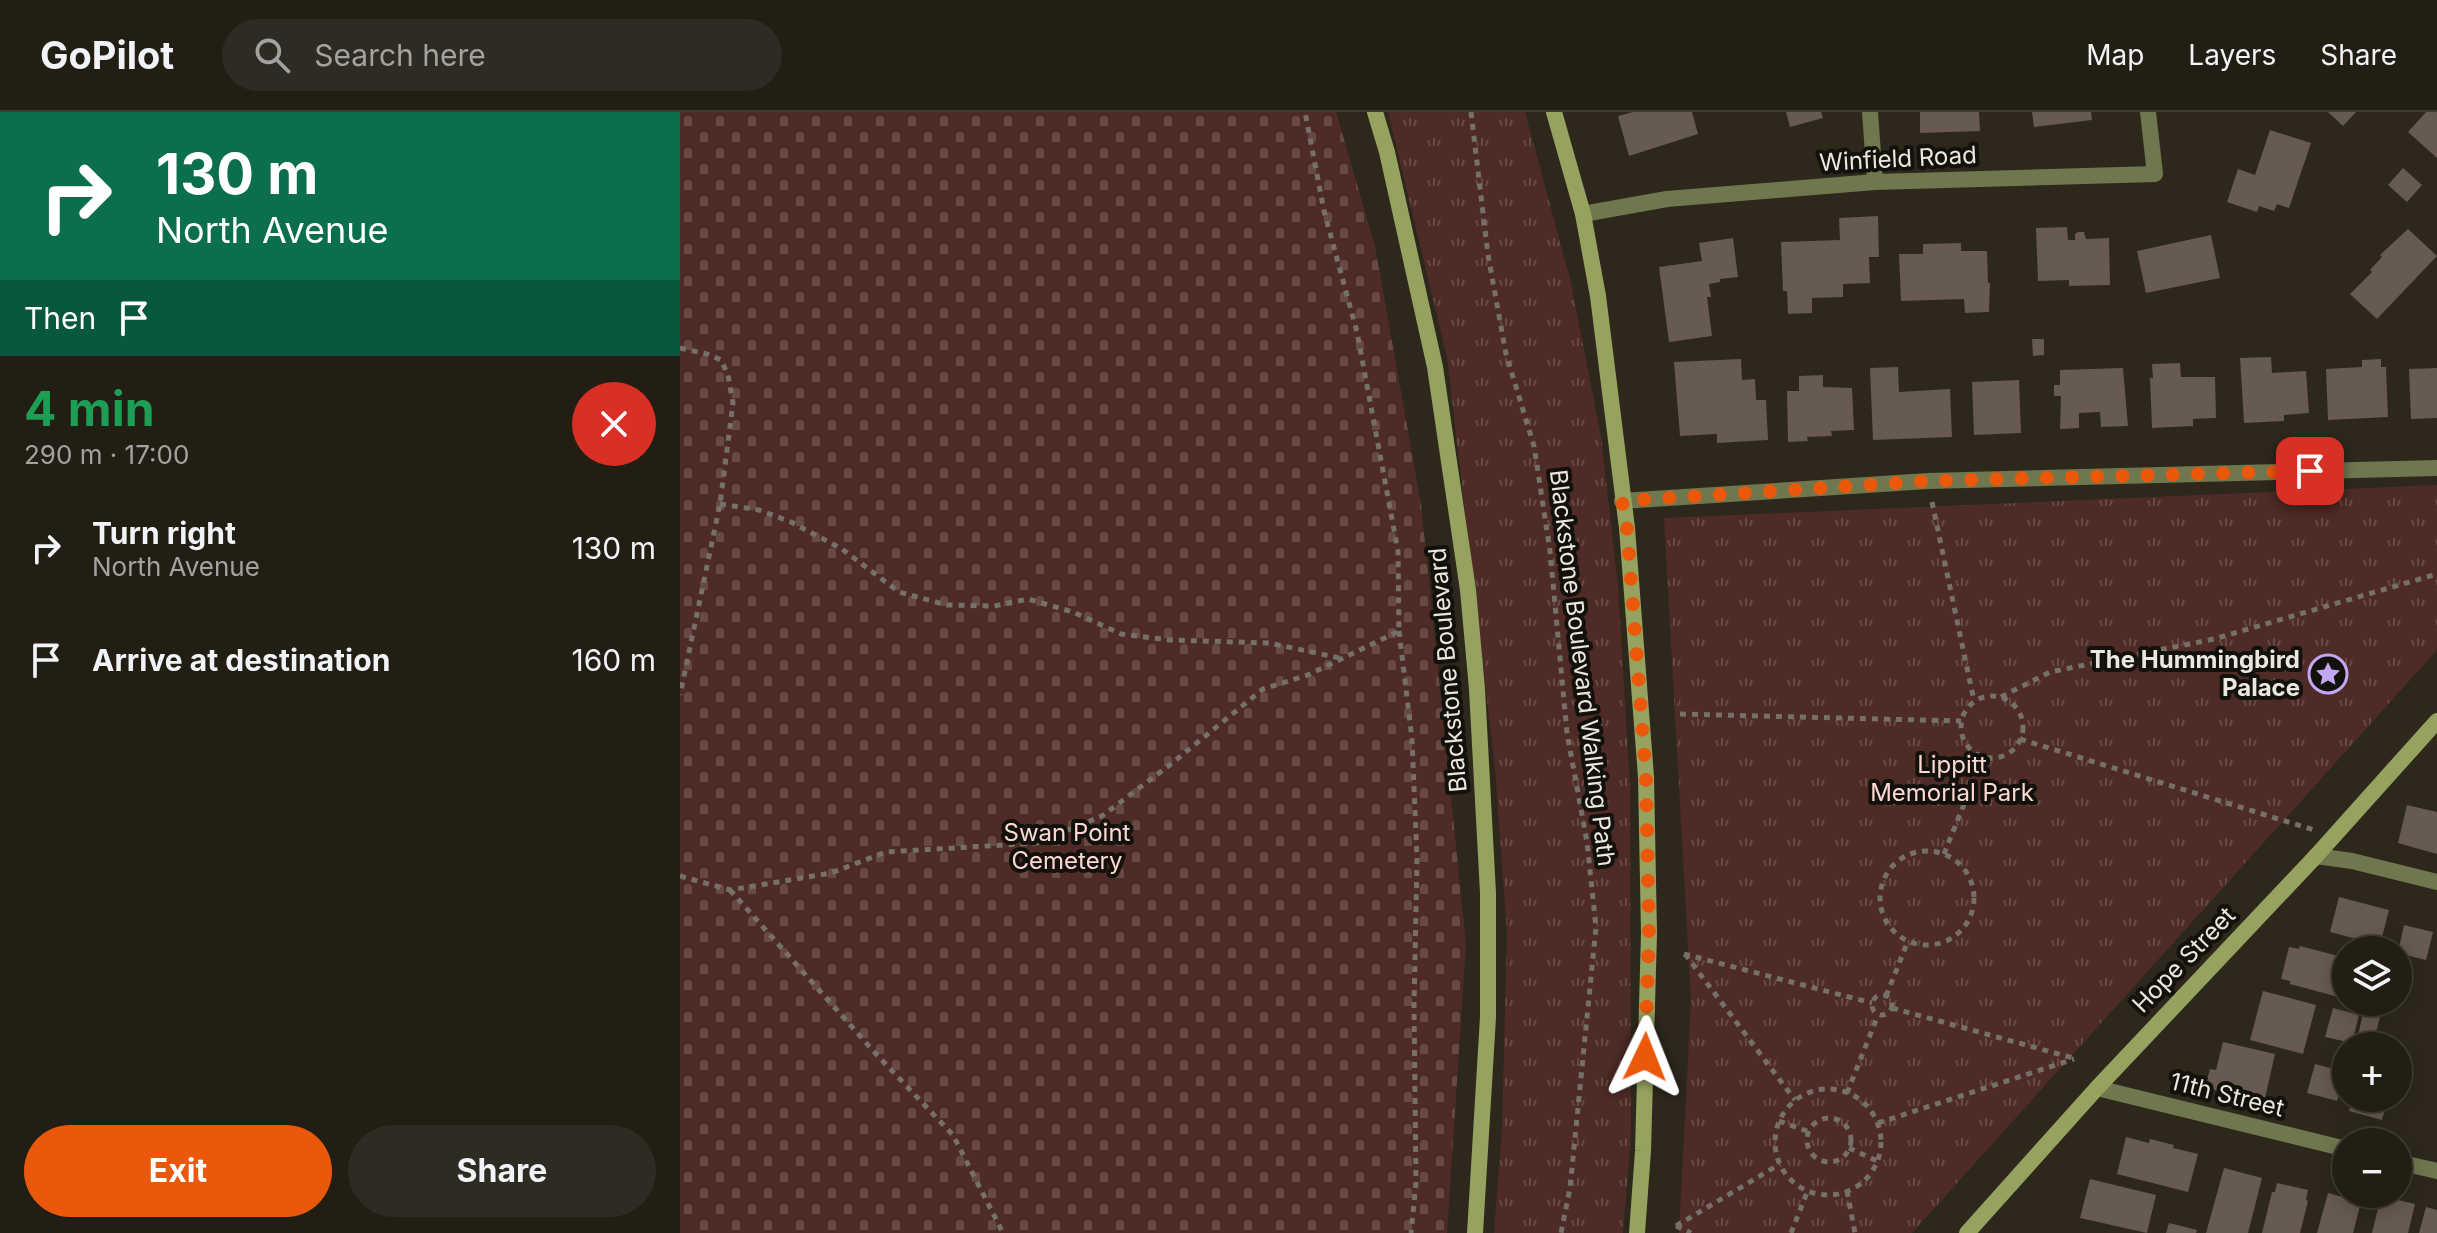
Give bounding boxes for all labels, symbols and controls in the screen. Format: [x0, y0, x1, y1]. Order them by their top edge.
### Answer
search box [222, 19, 782, 91]
text: GoPilot [40, 32, 174, 78]
icon: search [250, 33, 294, 77]
text: Search here [314, 37, 486, 73]
text: Map [2086, 38, 2144, 72]
text: Layers [2188, 38, 2276, 72]
text: Share [2320, 38, 2397, 72]
text: 130 m [156, 140, 318, 208]
street label: Winfield Road [1819, 140, 1977, 177]
icon: right [24, 144, 128, 248]
text: North Avenue [156, 208, 388, 252]
icon: arrive [112, 296, 156, 340]
text: Then [24, 300, 96, 336]
text: 4 min [24, 379, 155, 438]
button: close [572, 382, 656, 466]
pin [2276, 437, 2344, 505]
text: 290 m · 17:00 [24, 439, 189, 470]
icon: arrive [2288, 449, 2332, 493]
street label: Blackstone Boulevard Walking Path [1544, 468, 1621, 868]
text: Turn right [92, 515, 236, 551]
icon: right [24, 526, 68, 570]
text: 130 m [572, 530, 656, 566]
street label: Blackstone Boulevard [1422, 547, 1473, 793]
text: North Avenue [92, 551, 260, 582]
icon: arrive [24, 638, 68, 682]
text: Arrive at destination [92, 642, 390, 678]
text: 160 m [572, 642, 656, 678]
place label: The Hummingbird Palace [2090, 645, 2300, 702]
place icon: The Hummingbird Palace [2307, 653, 2349, 695]
park label: Lippitt Memorial Park [1870, 750, 2034, 807]
park label: Swan Point Cemetery [1004, 818, 1131, 875]
street label: Hope Street [2126, 901, 2241, 1018]
map controls [2332, 936, 2412, 1208]
button: layers [2332, 936, 2412, 1016]
position arrow [1603, 1015, 1687, 1099]
button: + [2332, 1032, 2412, 1112]
street label: 11th Street [2167, 1066, 2287, 1123]
button: Exit [24, 1125, 332, 1217]
button: Share [348, 1125, 656, 1217]
button: − [2332, 1128, 2412, 1208]

